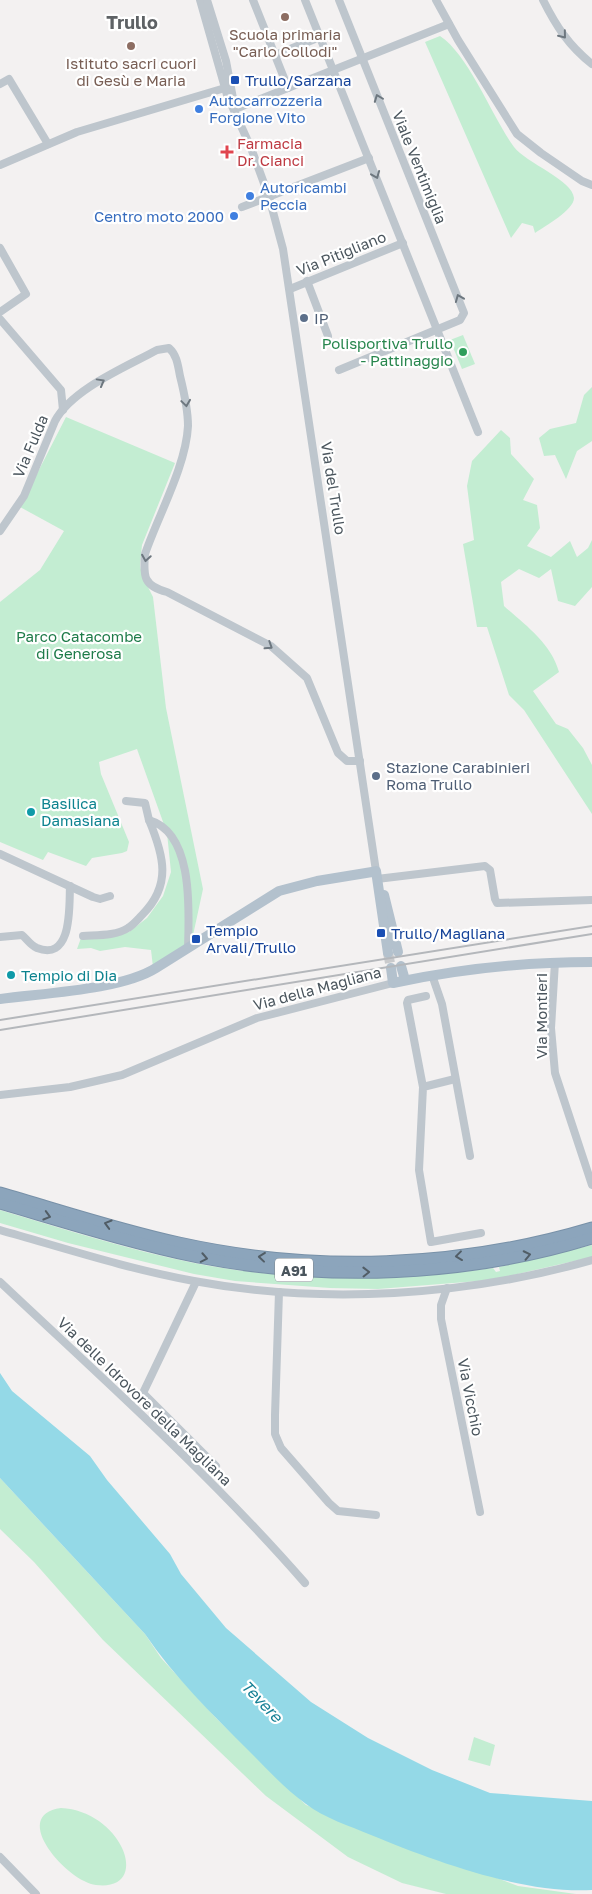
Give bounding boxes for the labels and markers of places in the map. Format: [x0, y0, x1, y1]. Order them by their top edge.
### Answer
marker: Scuola primaria "Carlo Collodi" [279, 11, 291, 23]
place label: Scuola primaria "Carlo Collodi" [229, 25, 341, 60]
marker: Istituto sacri cuori di Gesù e Maria [125, 40, 137, 52]
place label: Istituto sacri cuori di Gesù e Maria [66, 54, 196, 89]
place label: Trullo/Sarzana [245, 71, 351, 89]
marker: Trullo/Sarzana [229, 74, 241, 86]
place label: Autocarrozzeria Forgione Vito [209, 91, 323, 126]
marker: Autocarrozzeria Forgione Vito [193, 103, 205, 115]
place label: Farmacia Dr. Cianci [237, 134, 304, 169]
marker: Farmacia Dr. Cianci [221, 146, 233, 158]
place label: Autoricambi Peccia [260, 178, 347, 213]
marker: Autoricambi Peccia [244, 190, 256, 202]
place label: Centro moto 2000 [94, 207, 224, 225]
marker: Centro moto 2000 [228, 210, 240, 222]
place label: IP [314, 309, 329, 327]
marker: IP [298, 312, 310, 324]
place label: Polisportiva Trullo - Pattinaggio [322, 334, 453, 369]
marker: Polisportiva Trullo - Pattinaggio [457, 346, 469, 358]
place label: Stazione Carabinieri Roma Trullo [386, 758, 530, 793]
marker: Stazione Carabinieri Roma Trullo [370, 770, 382, 782]
place label: Basilica Damasiana [41, 794, 120, 829]
marker: Basilica Damasiana [25, 806, 37, 818]
place label: Tempio Arvali/Trullo [206, 921, 296, 956]
place label: Trullo/Magliana [391, 924, 505, 942]
marker: Trullo/Magliana [375, 927, 387, 939]
marker: Tempio Arvali/Trullo [190, 933, 202, 945]
place label: Tempio di Dia [21, 966, 117, 984]
marker: Tempio di Dia [5, 969, 17, 981]

